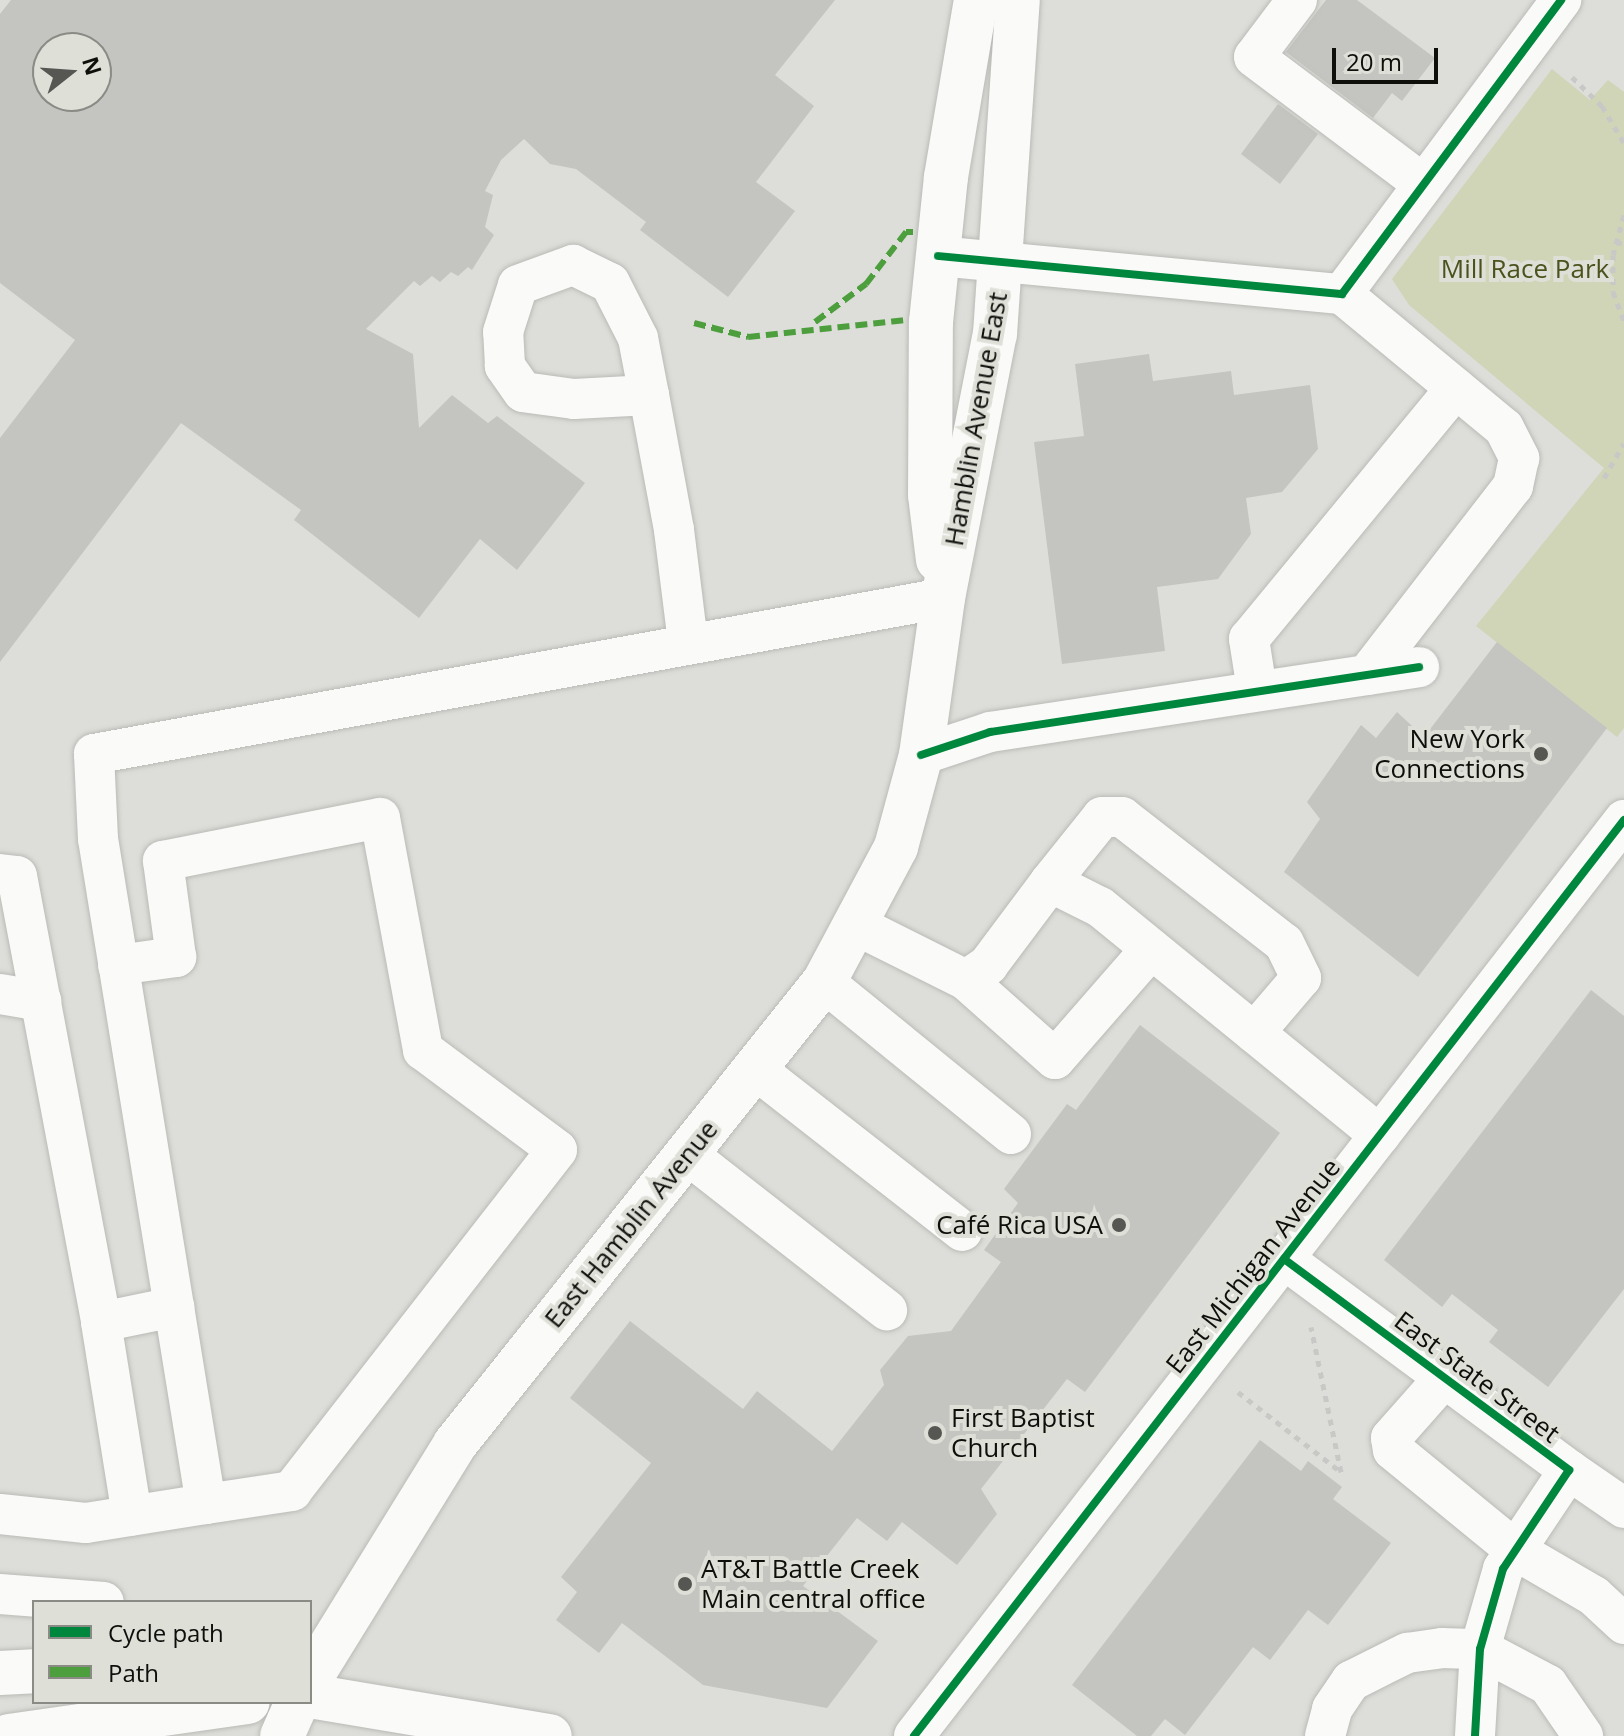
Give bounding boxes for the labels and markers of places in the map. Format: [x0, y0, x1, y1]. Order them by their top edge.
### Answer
place label: New York Connections [1374, 723, 1525, 784]
marker: New York Connections [1532, 745, 1550, 763]
place label: Café Rica USA [936, 1209, 1103, 1241]
marker: Café Rica USA [1110, 1216, 1128, 1234]
place label: First Baptist Church [951, 1402, 1095, 1464]
marker: First Baptist Church [926, 1424, 944, 1442]
place label: AT&T Battle Creek Main central office [701, 1553, 925, 1614]
marker: AT&T Battle Creek Main central office [676, 1575, 694, 1593]

